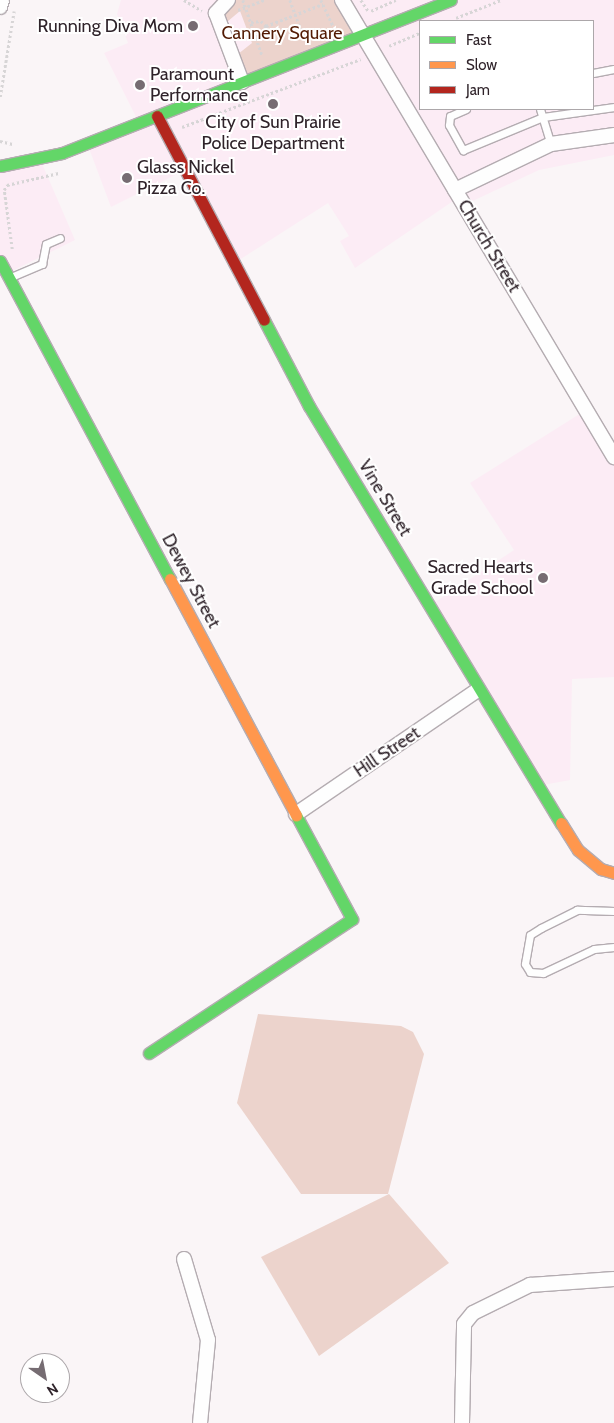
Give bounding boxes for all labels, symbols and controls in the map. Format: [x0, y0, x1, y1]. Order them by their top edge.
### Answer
place label: Running Diva Mom [38, 15, 183, 37]
marker: Running Diva Mom [187, 20, 199, 32]
legend [419, 20, 594, 110]
park label: Cannery Square [221, 22, 343, 44]
text: Fast [466, 31, 491, 49]
text: Slow [466, 56, 497, 74]
place label: Paramount Performance [150, 64, 248, 106]
marker: Paramount Performance [134, 79, 146, 91]
text: Jam [466, 81, 490, 99]
marker: City of Sun Prairie Police Department [267, 98, 279, 110]
place label: City of Sun Prairie Police Department [202, 112, 344, 154]
place label: Glasss Nickel Pizza Co. [137, 157, 234, 200]
marker: Glasss Nickel Pizza Co. [121, 172, 133, 184]
street label: Church Street [453, 196, 525, 296]
street label: Vine Street [354, 456, 416, 540]
street label: Dewey Street [157, 530, 225, 632]
place label: Sacred Hearts Grade School [427, 557, 533, 600]
marker: Sacred Hearts Grade School [537, 572, 549, 584]
street label: Hill Street [350, 722, 424, 782]
north arrow [20, 1353, 70, 1403]
text: N [44, 1379, 62, 1400]

